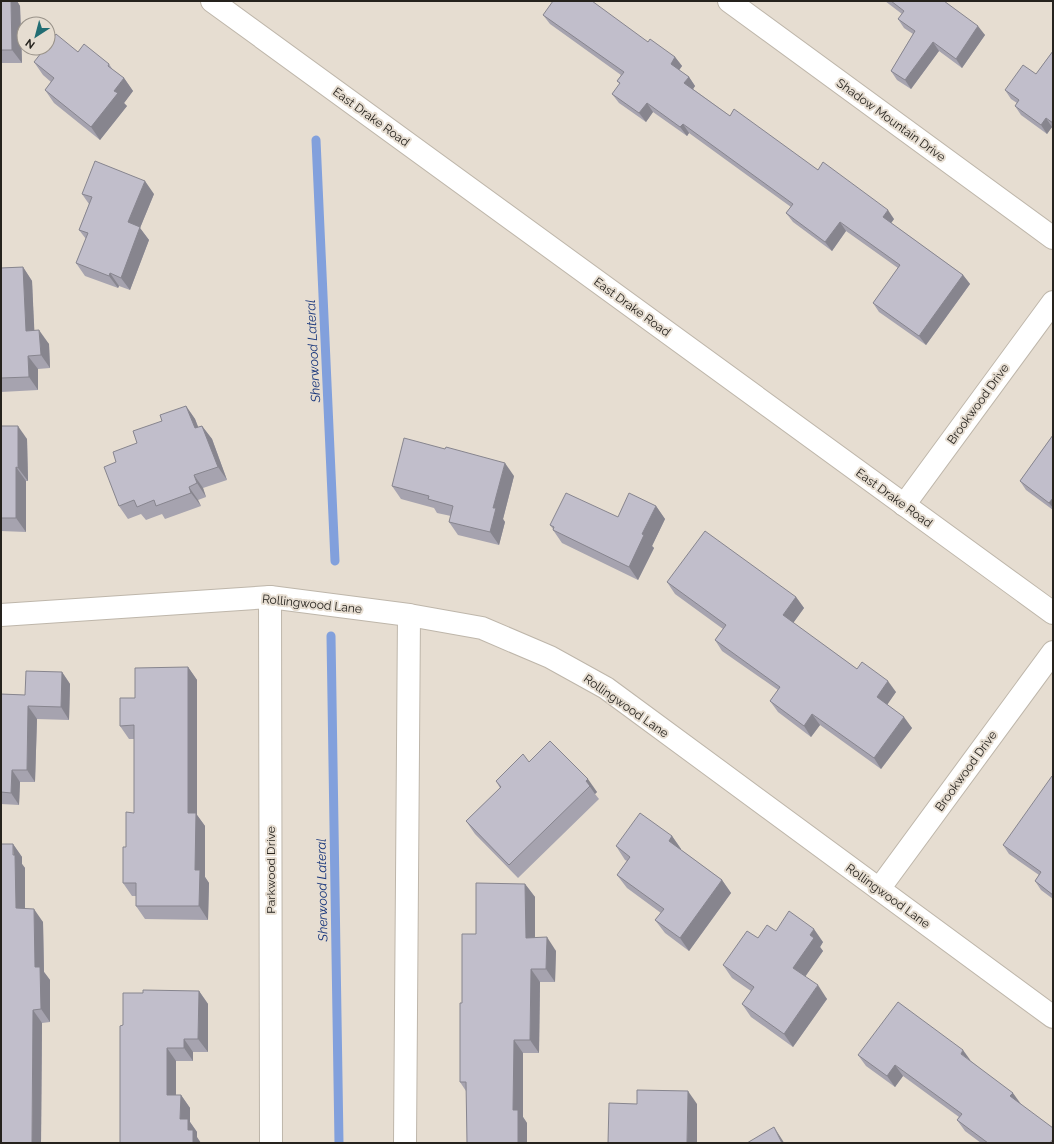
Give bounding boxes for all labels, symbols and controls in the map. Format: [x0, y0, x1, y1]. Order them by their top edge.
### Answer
north arrow [16, 16, 56, 56]
text: N [23, 36, 38, 51]
street label: Shadow Mountain Drive [834, 76, 948, 164]
street label: East Drake Road [330, 85, 412, 149]
street label: East Drake Road [591, 275, 673, 339]
water label: Sherwood Lateral [303, 299, 323, 404]
street label: Brookwood Drive [944, 361, 1012, 447]
street label: East Drake Road [853, 466, 935, 530]
street label: Rollingwood Lane [261, 592, 363, 616]
street label: Rollingwood Lane [581, 672, 671, 740]
street label: Brookwood Drive [932, 728, 1000, 814]
street label: Parkwood Drive [264, 826, 278, 914]
water label: Sherwood Lateral [314, 838, 330, 943]
street label: Rollingwood Lane [843, 861, 933, 931]

